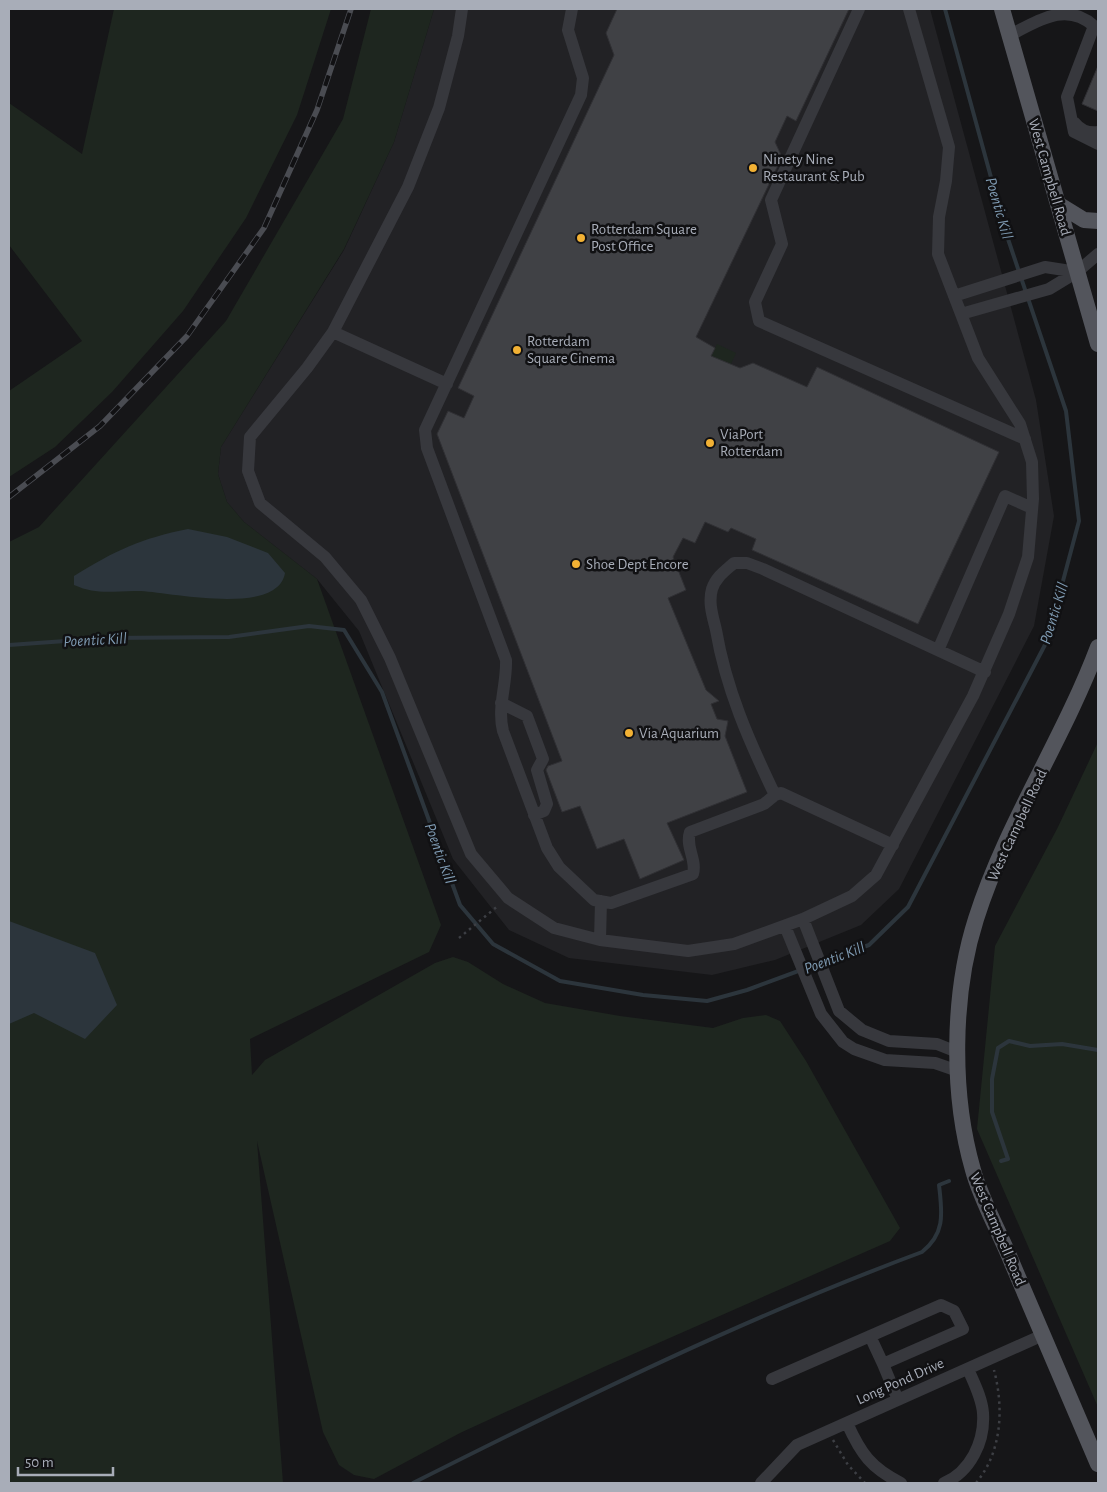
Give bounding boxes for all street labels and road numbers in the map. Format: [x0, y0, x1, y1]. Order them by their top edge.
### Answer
street label: West Campbell Road [1026, 117, 1073, 238]
street label: West Campbell Road [985, 767, 1050, 883]
street label: West Campbell Road [967, 1171, 1028, 1288]
street label: Long Pond Drive [854, 1355, 946, 1407]

